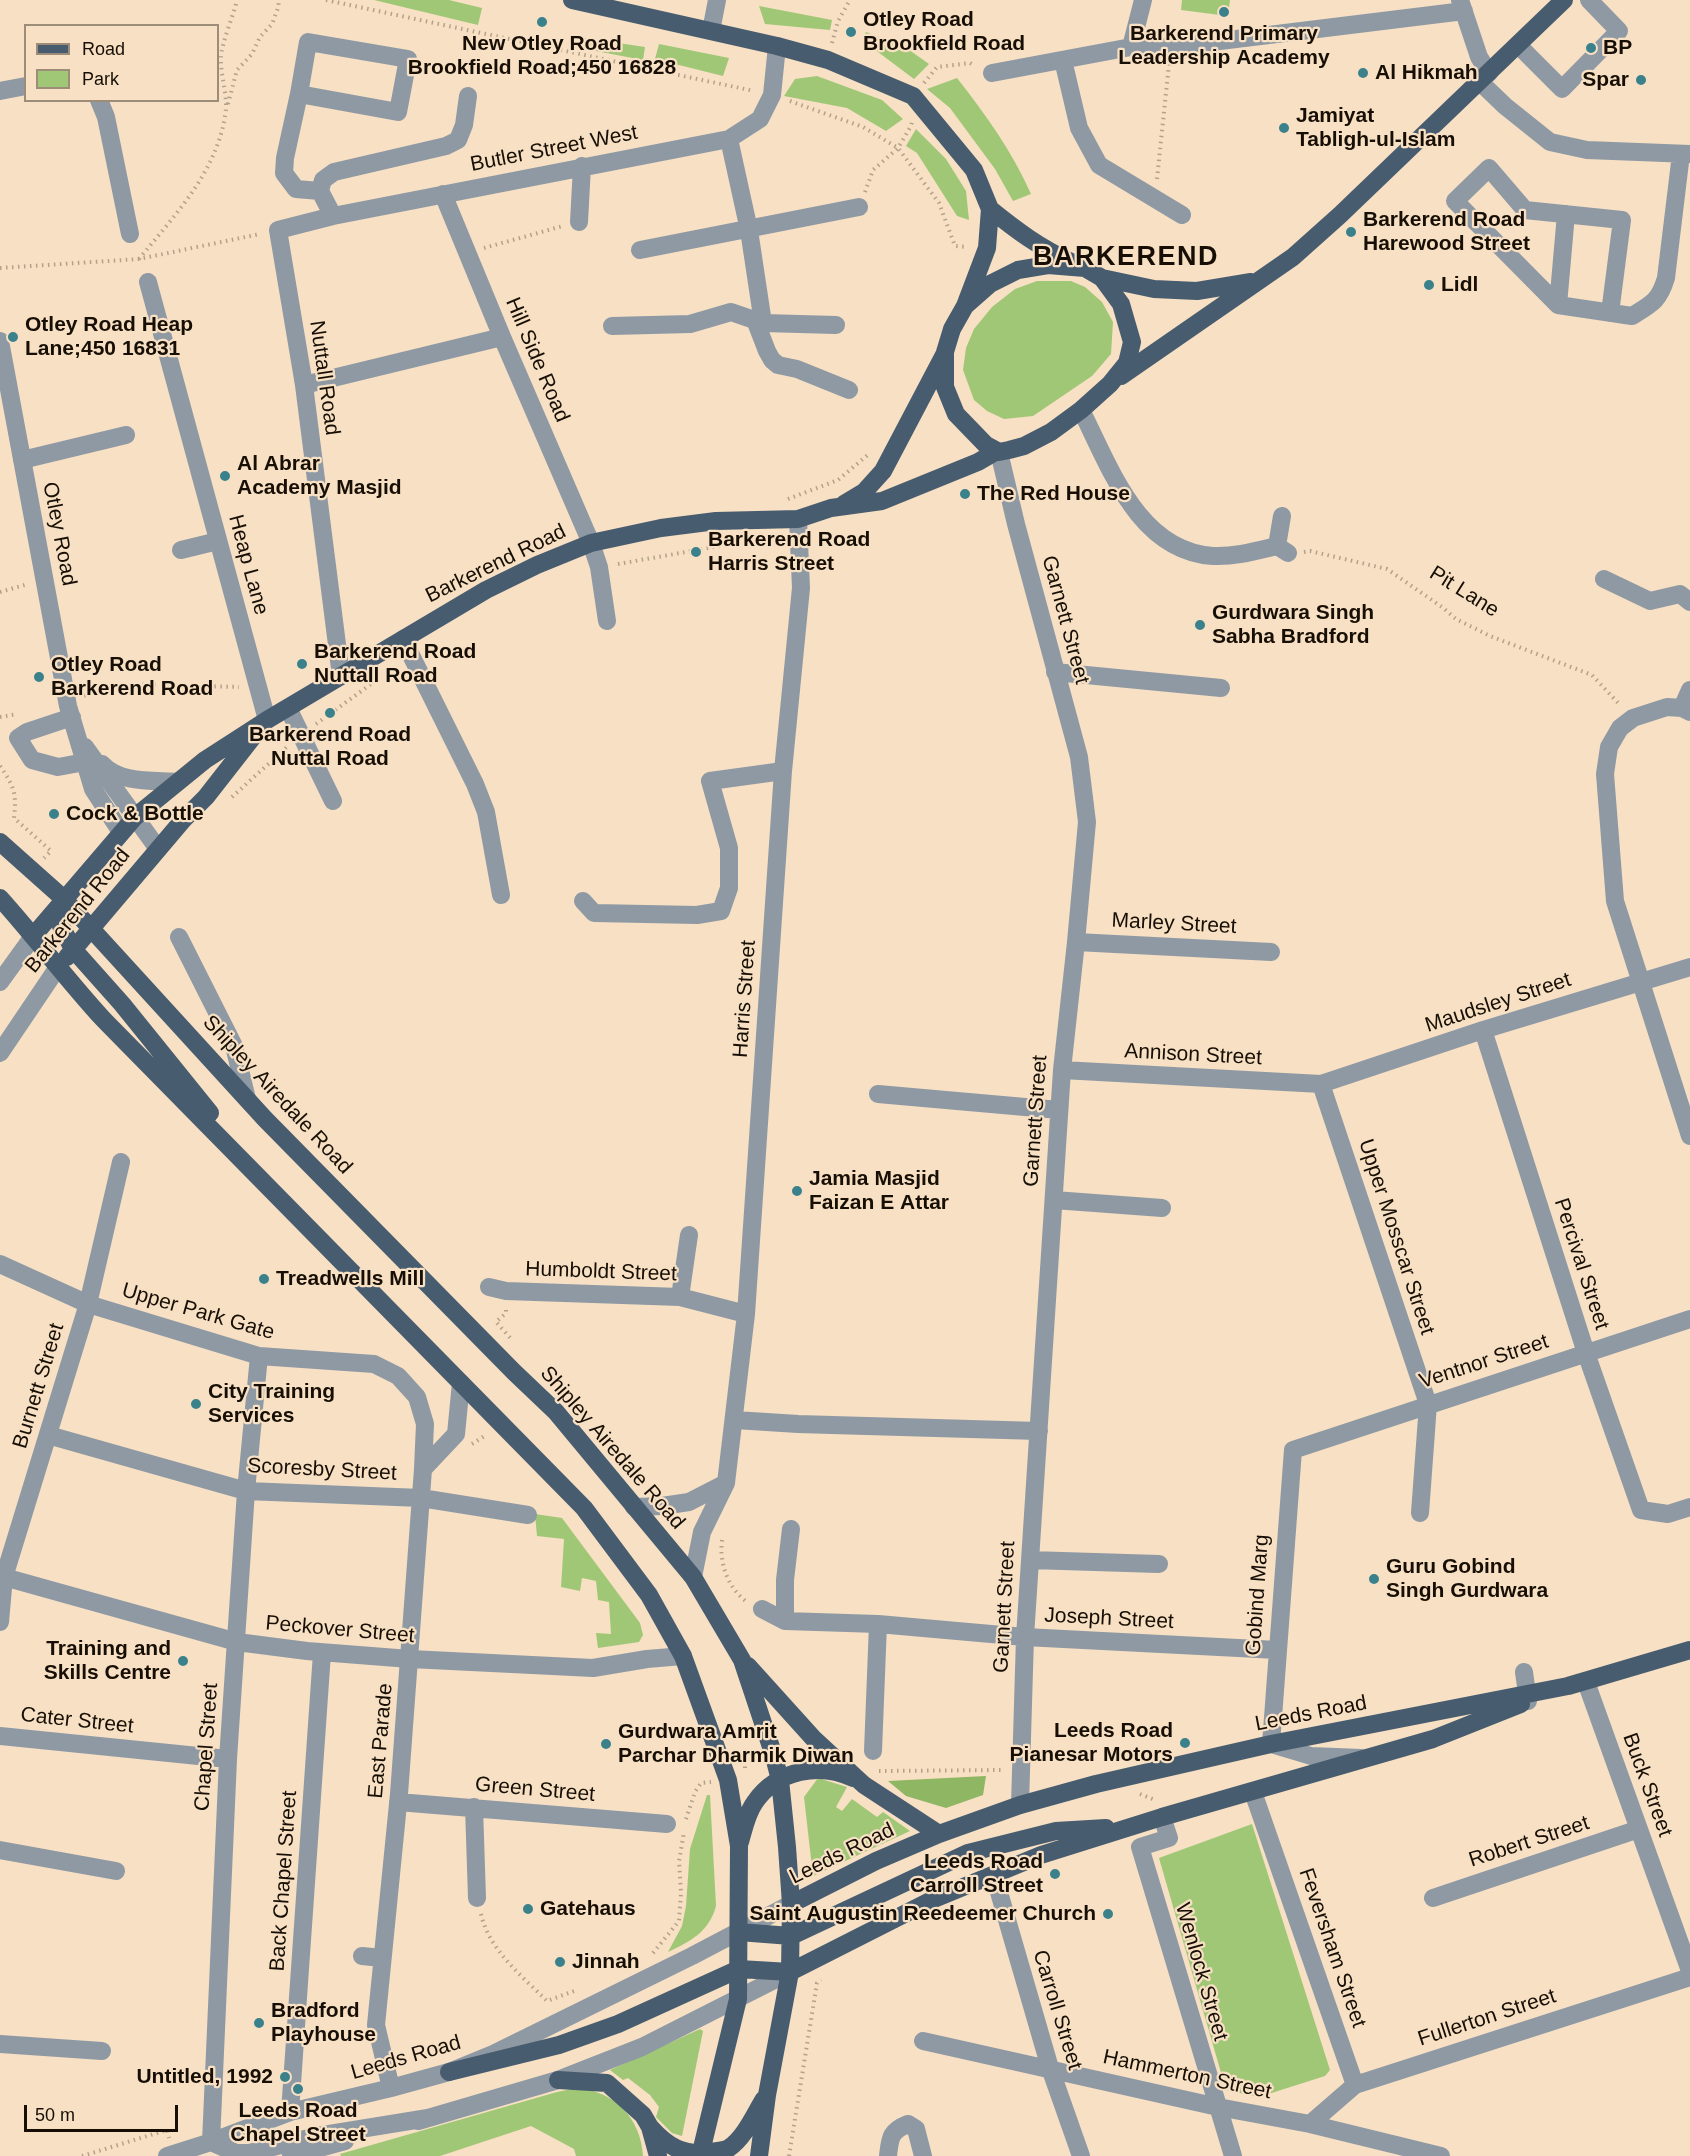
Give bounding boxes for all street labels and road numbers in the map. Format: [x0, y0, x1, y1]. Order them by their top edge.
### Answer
street label: Butler Street West [468, 120, 640, 178]
street label: Hill Side Road [499, 294, 575, 426]
street label: Nuttall Road [303, 319, 345, 437]
street label: Otley Road [37, 480, 81, 588]
street label: Heap Lane [223, 512, 273, 618]
street label: Barkerend Road [422, 519, 570, 609]
street label: Garnett Street [1036, 553, 1094, 687]
street label: Pit Lane [1425, 561, 1503, 623]
street label: Barkerend Road [20, 844, 136, 978]
street label: Marley Street [1111, 908, 1237, 940]
street label: Harris Street [728, 939, 762, 1059]
street label: Maudsley Street [1422, 968, 1574, 1038]
street label: Shipley Airedale Road [197, 1010, 357, 1180]
street label: Annison Street [1124, 1039, 1262, 1071]
street label: Garnett Street [1019, 1054, 1053, 1188]
street label: Upper Mosscar Street [1352, 1136, 1440, 1338]
street label: Percival Street [1548, 1195, 1614, 1333]
street label: Humboldt Street [525, 1257, 677, 1287]
street label: Upper Park Gate [119, 1278, 277, 1346]
street label: Burnett Street [8, 1320, 70, 1452]
street label: Ventnor Street [1416, 1329, 1552, 1395]
street label: Shipley Airedale Road [534, 1361, 690, 1535]
street label: Scoresby Street [247, 1454, 397, 1486]
street label: Gobind Marg [1241, 1534, 1275, 1656]
street label: Garnett Street [989, 1540, 1021, 1674]
street label: Joseph Street [1044, 1603, 1174, 1635]
street label: Peckover Street [264, 1611, 416, 1649]
street label: Chapel Street [190, 1682, 224, 1812]
street label: East Parade [363, 1682, 399, 1800]
street label: Leeds Road [1253, 1691, 1369, 1737]
street label: Cater Street [19, 1703, 135, 1739]
street label: Buck Street [1617, 1730, 1677, 1840]
street label: Green Street [474, 1772, 596, 1808]
street label: Back Chapel Street [265, 1790, 303, 1972]
street label: Robert Street [1466, 1811, 1592, 1873]
street label: Leeds Road [786, 1818, 898, 1890]
street label: Feversham Street [1293, 1865, 1371, 2031]
street label: Wenlock Street [1169, 1900, 1233, 2044]
street label: Carroll Street [1027, 1947, 1087, 2073]
street label: Fullerton Street [1415, 1984, 1559, 2052]
street label: Leeds Road [348, 2030, 464, 2086]
street label: Hammerton Street [1100, 2045, 1274, 2105]

